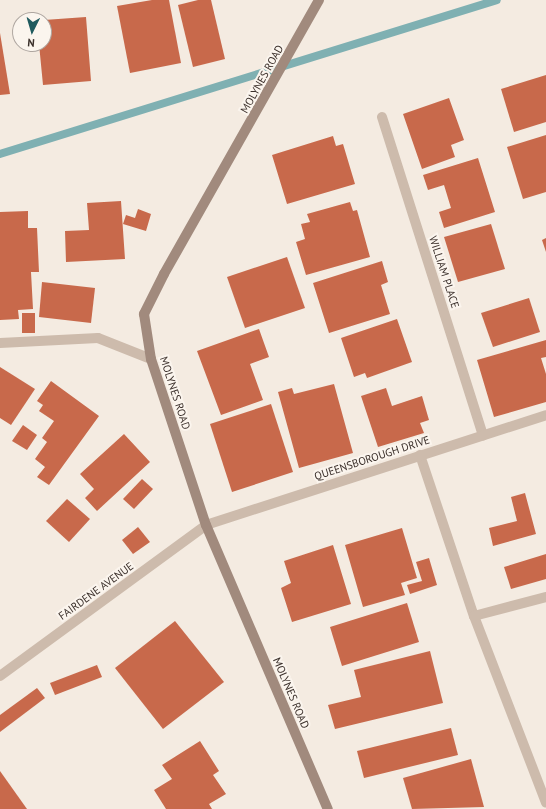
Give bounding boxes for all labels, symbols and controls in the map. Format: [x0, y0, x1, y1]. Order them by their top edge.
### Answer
north arrow [12, 12, 52, 52]
text: N [27, 36, 35, 50]
street label: MOLYNES ROAD [238, 43, 286, 115]
street label: WILLIAM PLACE [426, 234, 462, 310]
street label: MOLYNES ROAD [157, 355, 193, 431]
street label: QUEENSBOROUGH DRIVE [313, 433, 431, 483]
street label: FAIRDENE AVENUE [56, 559, 136, 623]
street label: MOLYNES ROAD [270, 655, 312, 731]

